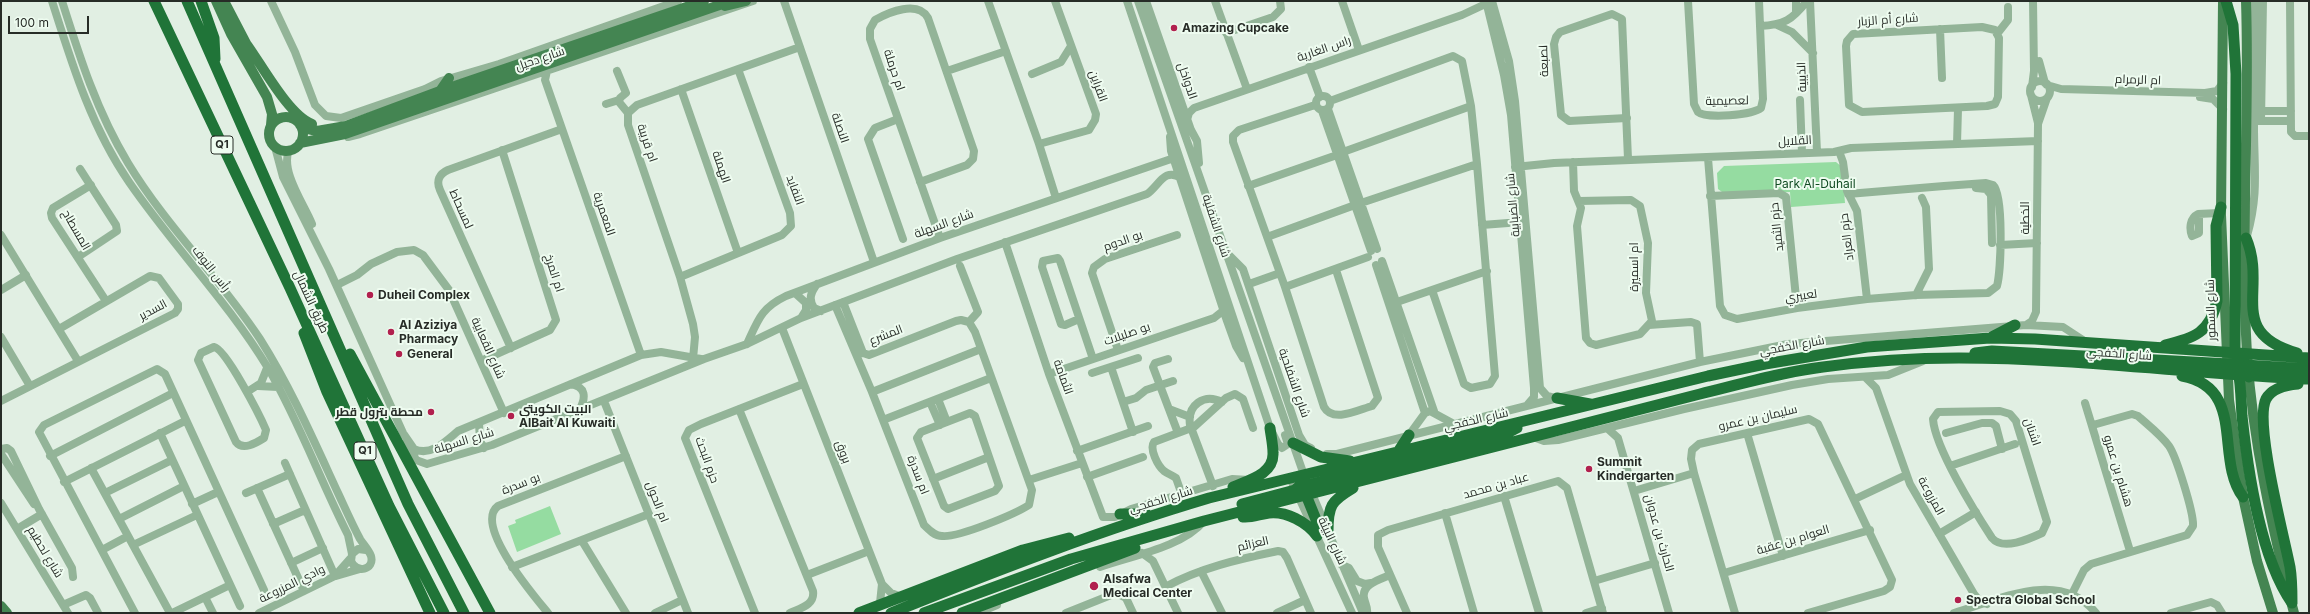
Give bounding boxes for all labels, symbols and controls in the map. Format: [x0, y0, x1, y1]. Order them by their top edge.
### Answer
scale bar [10, 8, 91, 34]
street label: شارع أم الزبار [1857, 11, 1919, 29]
text: 100 m [15, 15, 49, 30]
place label: Amazing Cupcake [1182, 21, 1289, 35]
marker: Amazing Cupcake [1169, 23, 1179, 33]
street label: راس الغارية [1295, 33, 1353, 65]
street label: شارع دحيل [514, 44, 566, 74]
street label: لصبعة [1536, 45, 1552, 77]
street label: ام حرملة [880, 47, 908, 93]
street label: الدواخل [1174, 61, 1200, 101]
street label: الذيبية [1794, 62, 1810, 92]
street label: القراين [1086, 68, 1110, 104]
street label: ام الرمرام [2115, 72, 2161, 88]
street label: لعصيمية [1705, 93, 1749, 109]
street label: النصلة [828, 111, 852, 145]
street label: ام قريبة [634, 122, 660, 164]
street label: القلايل [1778, 133, 1812, 149]
road number: Q1 [211, 136, 233, 154]
street label: الهملة [709, 149, 733, 185]
street label: شارع الضبابية [1503, 172, 1523, 238]
street label: النفايد [783, 173, 807, 207]
park label: Park Al-Duhail [1774, 177, 1856, 191]
street label: لمسحاط [446, 187, 476, 231]
street label: المعمرية [590, 190, 618, 238]
street label: شارع الشفلية [1199, 193, 1233, 259]
street label: الخطية [2018, 201, 2032, 235]
street label: حزم الثميد [1767, 202, 1787, 252]
street label: المسطاح [59, 207, 93, 253]
street label: شارع السهلة [912, 207, 976, 241]
street label: حزم العراد [1837, 212, 1857, 262]
street label: بو الدوم [1102, 228, 1144, 254]
street label: ام اسميرة [1627, 242, 1641, 292]
street label: رأس النوف [189, 243, 233, 295]
street label: ام المرخ [541, 252, 567, 294]
street label: طريق الشمال [290, 268, 332, 336]
street label: شارع السمور [2203, 279, 2219, 341]
street label: لعبيري [1784, 287, 1818, 305]
place label: Duheil Complex [378, 288, 470, 302]
marker: Duheil Complex [365, 290, 375, 300]
street label: السدير [136, 297, 170, 323]
street label: شارع القعابية [468, 315, 508, 381]
place label: Al Aziziya Pharmacy [399, 318, 458, 346]
street label: بو صليلات [1102, 319, 1152, 349]
street label: المشرع [867, 322, 905, 348]
marker: Al Aziziya Pharmacy [386, 327, 396, 337]
street label: شارع الخفجي [1758, 333, 1826, 359]
street label: شارع الخفجي [2086, 345, 2152, 363]
street label: شارع الشفلحية [1275, 346, 1313, 420]
place label: General [407, 347, 453, 361]
marker: General [394, 349, 404, 359]
street label: الثمامة [1050, 357, 1076, 397]
place label: البيت الكويتي AlBait Al Kuwaiti [519, 402, 615, 430]
street label: سليمان بن عمرو [1717, 402, 1799, 434]
place label: محطة بترول قطر [336, 405, 423, 419]
street label: شارع الخفجي [1442, 406, 1510, 434]
marker: محطة بترول قطر [426, 407, 436, 417]
marker: البيت الكويتي AlBait Al Kuwaiti [506, 411, 516, 421]
street label: اشنان [2021, 416, 2043, 448]
street label: شارع السهلة [432, 425, 496, 457]
street label: هشام بن عمرو [2100, 433, 2136, 509]
street label: حزم البحث [692, 435, 722, 485]
street label: بروق [832, 438, 854, 466]
road number: Q1 [354, 442, 376, 460]
street label: ام سدرة [904, 453, 932, 497]
place label: Summit Kindergarten [1597, 455, 1674, 483]
marker: Summit Kindergarten [1584, 464, 1594, 474]
street label: بو سدرة [500, 470, 542, 498]
street label: عباد بن محمد [1461, 470, 1531, 502]
street label: المزروعة [1915, 474, 1947, 518]
street label: ام الحول [643, 479, 671, 525]
street label: شارع الخفجي [1127, 483, 1195, 517]
street label: الحارث بن عدوان [1641, 493, 1677, 573]
street label: شارع البيئة [1315, 515, 1349, 567]
street label: العوام بن عقبة [1755, 522, 1831, 558]
street label: شارع لحطيم [24, 524, 66, 580]
street label: العزائم [1236, 533, 1270, 555]
street label: وادي المزروعة [257, 562, 327, 606]
place label: Alsafwa Medical Center [1103, 572, 1192, 600]
marker: Alsafwa Medical Center [1088, 580, 1100, 592]
place label: Spectra Global School [1966, 593, 2095, 607]
marker: Spectra Global School [1953, 595, 1963, 605]

